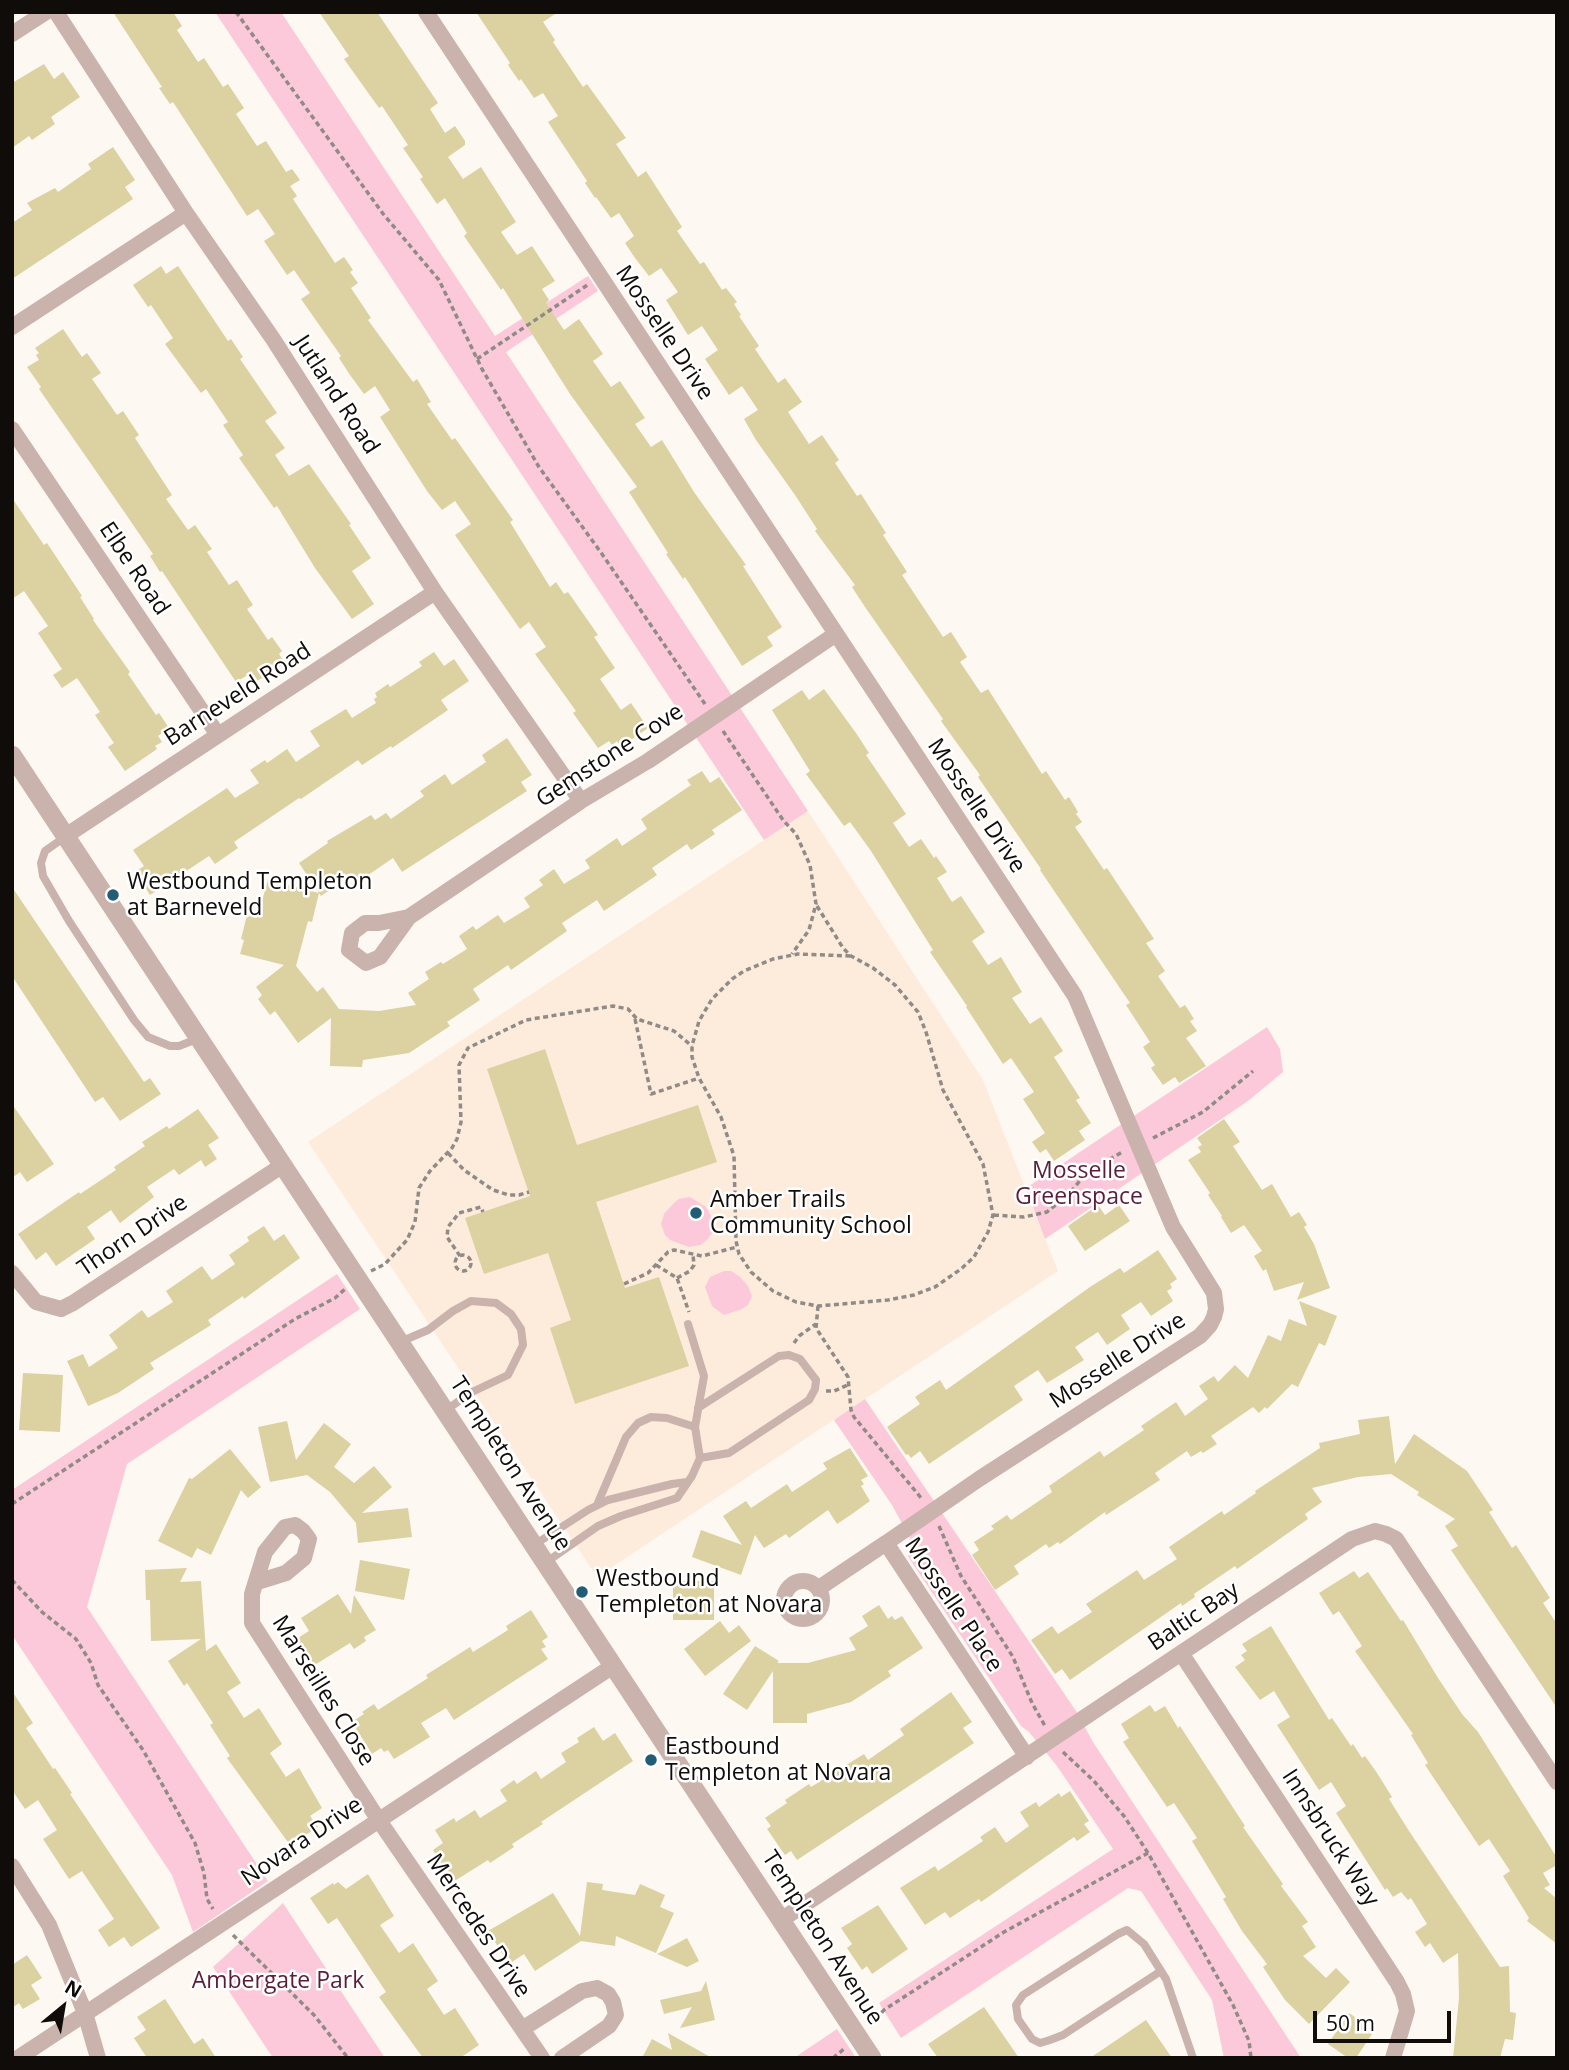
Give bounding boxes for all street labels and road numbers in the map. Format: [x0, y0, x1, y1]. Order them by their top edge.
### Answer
street label: Mosselle Drive [609, 261, 719, 405]
street label: Jutland Road [287, 330, 385, 460]
street label: Elbe Road [93, 517, 175, 621]
street label: Barneveld Road [160, 637, 316, 753]
street label: Gemstone Cove [531, 698, 689, 814]
street label: Mosselle Drive [921, 734, 1031, 878]
street label: Thorn Drive [73, 1189, 193, 1283]
street label: Mosselle Drive [1045, 1307, 1191, 1415]
street label: Templeton Avenue [443, 1372, 577, 1556]
street label: Mosselle Place [898, 1533, 1008, 1677]
street label: Baltic Bay [1143, 1577, 1245, 1657]
street label: Marseilles Close [266, 1611, 380, 1771]
street label: Innsbruck Way [1275, 1764, 1385, 1912]
street label: Novara Drive [236, 1791, 368, 1893]
street label: Templeton Avenue [755, 1846, 889, 2030]
street label: Mercedes Drive [420, 1849, 536, 2003]

